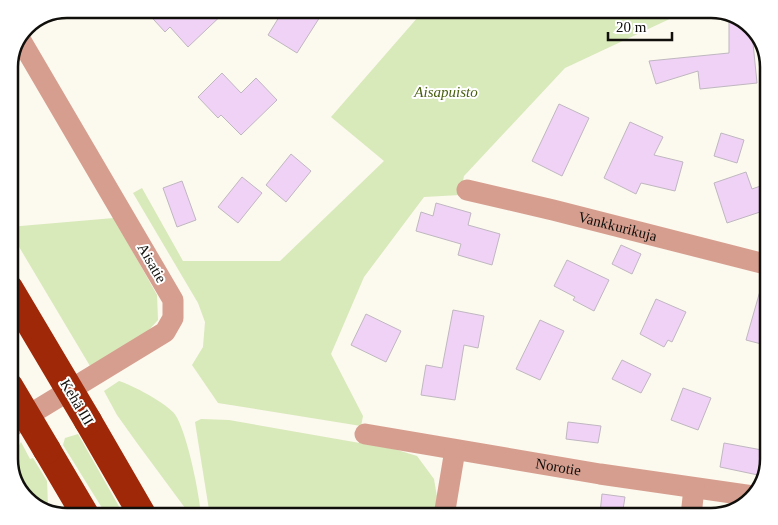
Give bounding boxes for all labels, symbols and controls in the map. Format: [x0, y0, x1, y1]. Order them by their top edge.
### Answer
scale bar [608, 10, 672, 42]
text: 20 m [616, 19, 647, 35]
park label: Aisapuisto [413, 84, 478, 100]
street label: Vankkurikuja [576, 209, 659, 244]
street label: Aisatie [134, 241, 170, 286]
street label: Kehä III [57, 376, 97, 428]
street label: Norotie [534, 455, 582, 479]

